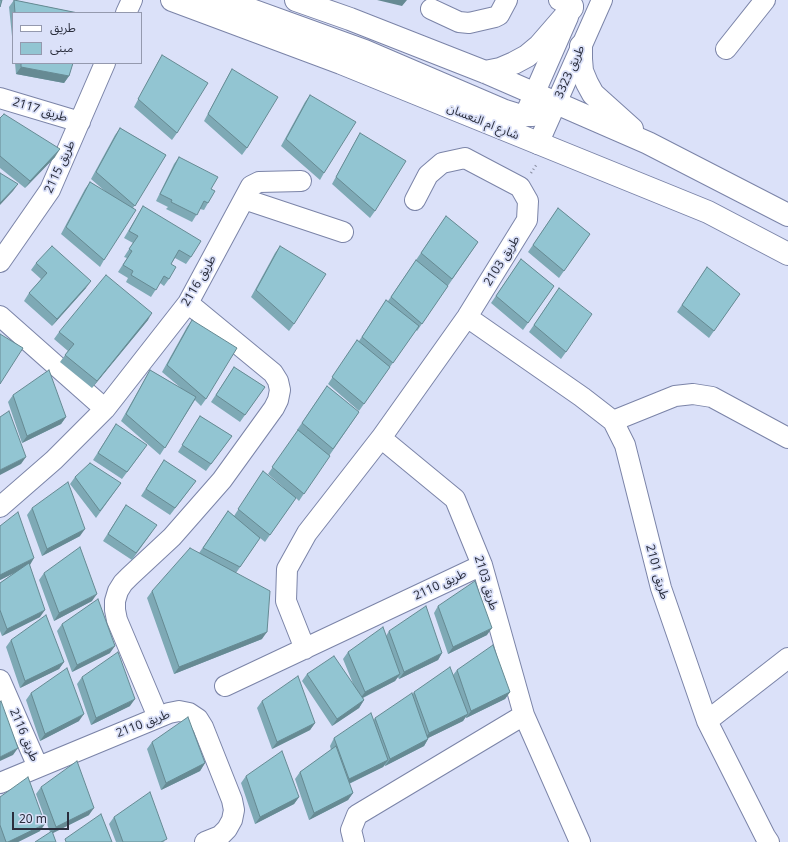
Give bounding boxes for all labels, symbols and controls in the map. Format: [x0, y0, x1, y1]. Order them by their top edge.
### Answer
legend [12, 12, 142, 64]
text: طريق [50, 19, 76, 36]
text: مبنى [50, 39, 73, 56]
street label: طريق 3323 [552, 43, 588, 101]
street label: طريق 2117 [11, 95, 69, 125]
street label: شارع ام النعسان [445, 101, 521, 143]
street label: طريق 2115 [42, 138, 78, 196]
street label: طريق 2103 [481, 233, 523, 289]
street label: طريق 2116 [179, 253, 219, 309]
street label: طريق 2101 [642, 543, 672, 601]
street label: طريق 2103 [471, 554, 501, 612]
street label: طريق 2110 [411, 567, 469, 603]
street label: طريق 2116 [6, 706, 42, 764]
street label: طريق 2110 [114, 707, 172, 741]
scale bar [14, 804, 71, 830]
text: 20 m [19, 810, 47, 827]

